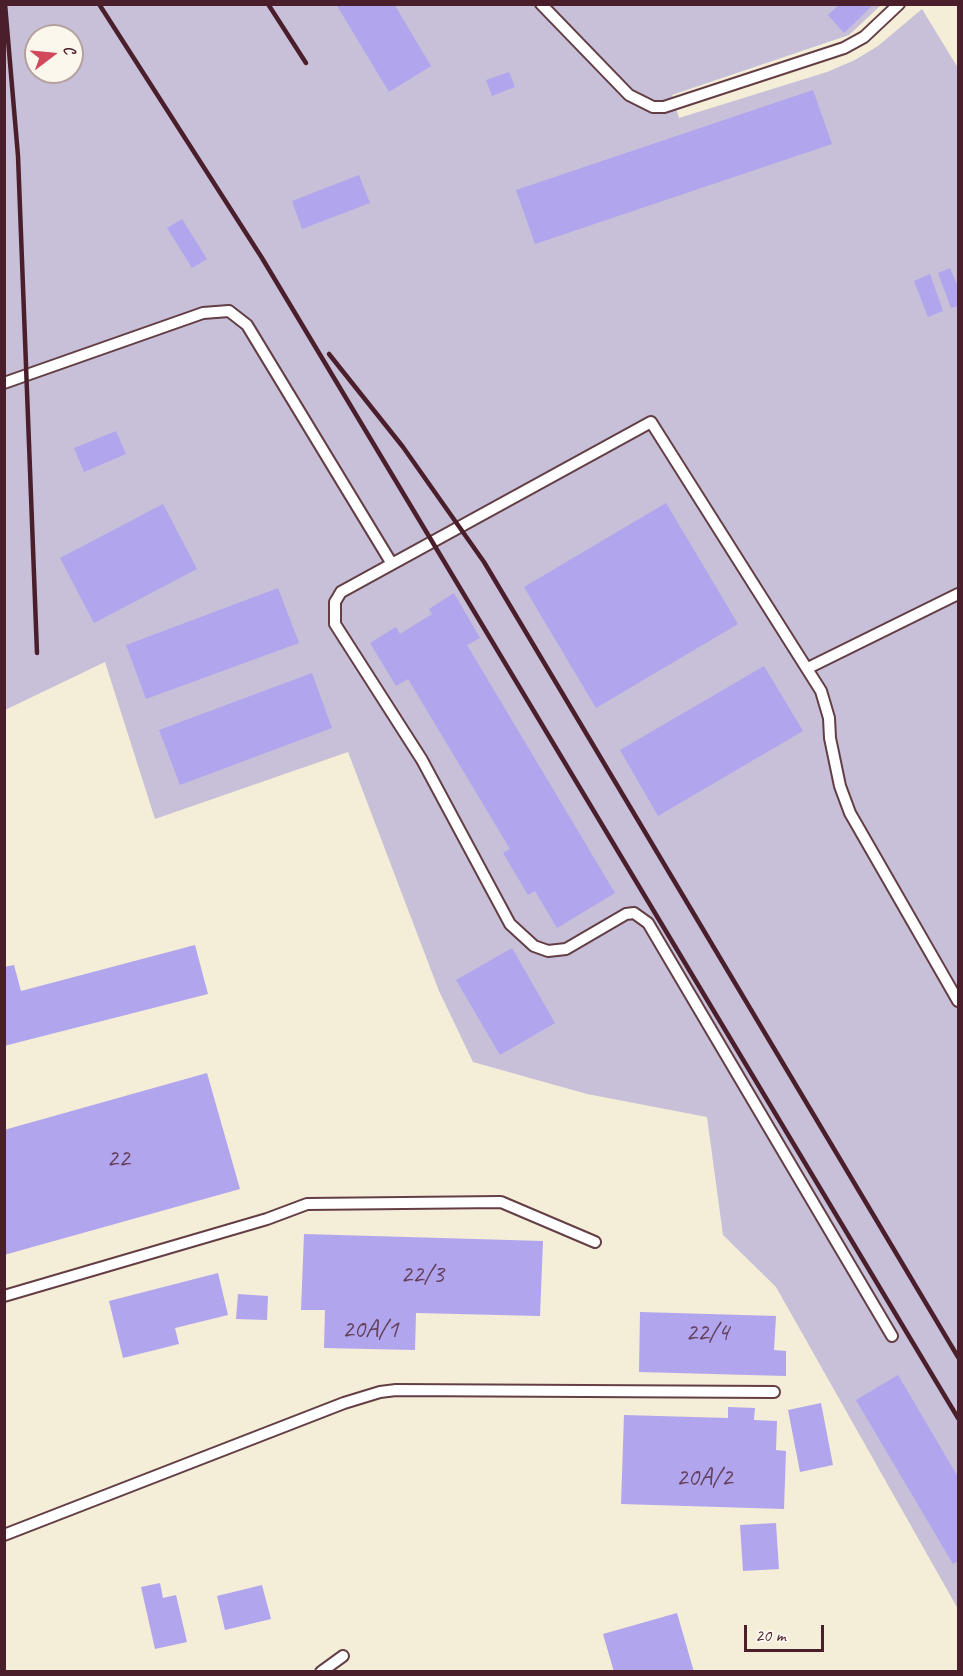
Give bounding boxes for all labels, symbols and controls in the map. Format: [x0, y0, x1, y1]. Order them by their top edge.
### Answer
north arrow [24, 24, 84, 84]
text: С [59, 43, 80, 56]
house number: 22 [106, 1143, 130, 1175]
house number: 22/3 [400, 1259, 444, 1291]
house number: 20А/1 [342, 1314, 398, 1346]
house number: 22/4 [685, 1317, 729, 1349]
house number: 20А/2 [676, 1462, 732, 1494]
scale bar [747, 1613, 826, 1651]
text: 20 m [755, 1624, 786, 1646]

